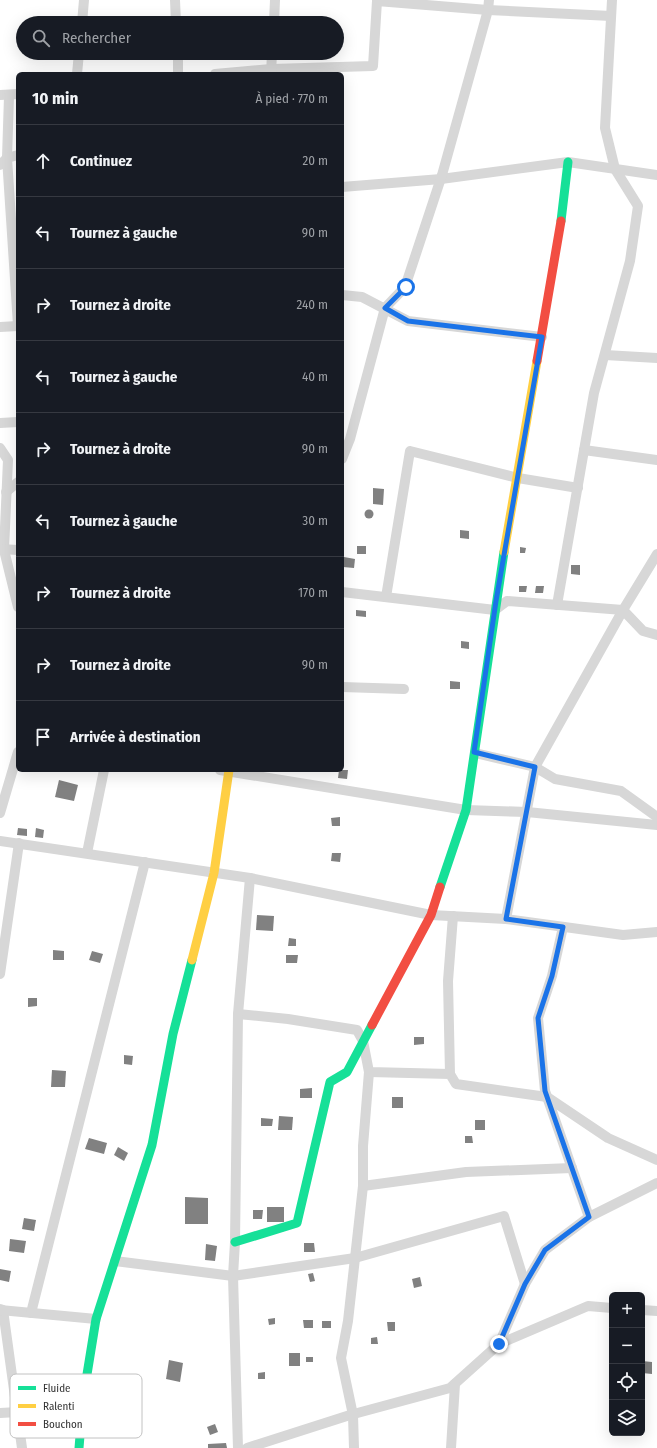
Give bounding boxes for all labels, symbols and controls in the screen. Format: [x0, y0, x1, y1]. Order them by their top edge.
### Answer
search box [16, 16, 344, 60]
icon: search [30, 27, 52, 49]
text: Rechercher [62, 29, 131, 47]
text: 10 min [32, 88, 78, 109]
text: À pied · 770 m [255, 91, 328, 106]
icon: ahead [32, 150, 54, 172]
text: Continuez [70, 152, 132, 170]
text: 20 m [302, 153, 328, 168]
icon: left [32, 222, 54, 244]
text: Tournez à gauche [70, 224, 177, 242]
text: 90 m [302, 225, 328, 240]
route start [397, 278, 415, 296]
icon: right [32, 294, 54, 316]
text: Tournez à droite [70, 296, 171, 314]
text: 240 m [296, 297, 328, 312]
icon: left [32, 366, 54, 388]
text: Tournez à gauche [70, 368, 177, 386]
text: 40 m [302, 369, 328, 384]
icon: right [32, 438, 54, 460]
text: Tournez à droite [70, 440, 171, 458]
text: 90 m [302, 441, 328, 456]
icon: left [32, 510, 54, 532]
text: Tournez à gauche [70, 512, 177, 530]
text: 30 m [302, 513, 328, 528]
icon: right [32, 582, 54, 604]
text: Tournez à droite [70, 584, 171, 602]
text: 170 m [298, 585, 328, 600]
icon: right [32, 654, 54, 676]
text: Tournez à droite [70, 656, 171, 674]
text: 90 m [302, 657, 328, 672]
icon: arrive [32, 726, 54, 748]
text: Arrivée à destination [70, 728, 201, 746]
map controls [609, 1292, 645, 1436]
button: + [609, 1292, 645, 1328]
button: − [609, 1328, 645, 1364]
route end [490, 1335, 508, 1353]
button: locate [609, 1364, 645, 1400]
legend [10, 1374, 142, 1438]
text: Fluide [43, 1382, 70, 1395]
text: Ralenti [43, 1400, 75, 1413]
button: layers [609, 1400, 645, 1436]
text: Bouchon [43, 1418, 83, 1431]

